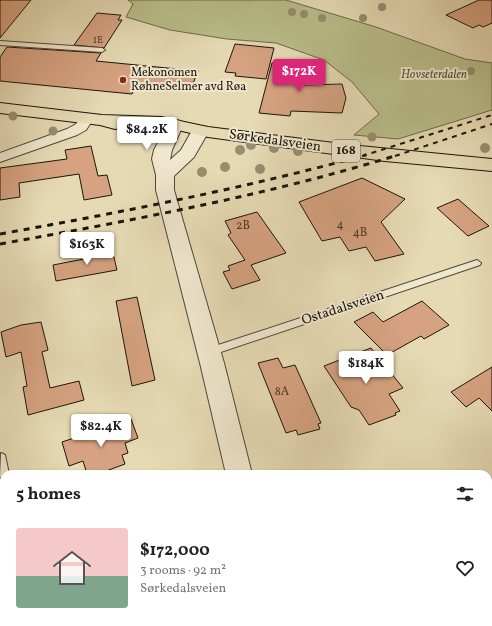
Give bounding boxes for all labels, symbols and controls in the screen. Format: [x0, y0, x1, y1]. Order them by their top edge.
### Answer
house number: 1E [93, 33, 103, 47]
pin: $172K [271, 59, 327, 93]
text: $172K [282, 63, 316, 81]
place label: Mekonomen RøhneSelmer avd Røa [131, 65, 246, 95]
park label: Hovseterdalen [401, 67, 467, 83]
marker: Mekonomen RøhneSelmer avd Røa [118, 75, 128, 85]
pin: $84.2K [114, 117, 180, 151]
text: $84.2K [126, 121, 168, 139]
street label: Sørkedalsveien [228, 125, 322, 157]
road number: 168 [332, 140, 360, 162]
house number: 4 [336, 217, 344, 233]
house number: 2B [236, 218, 250, 234]
house number: 4B [353, 225, 367, 241]
pin: $163K [59, 232, 115, 266]
text: $163K [69, 236, 105, 254]
street label: Ostadalsveien [299, 286, 387, 330]
pin: $184K [338, 351, 394, 385]
text: $184K [348, 355, 384, 373]
house number: 8A [275, 384, 290, 400]
pin: $82.4K [68, 414, 134, 448]
text: $82.4K [80, 418, 122, 436]
text: 5 homes [16, 483, 81, 506]
icon: filters [454, 483, 476, 505]
text: $172,000 [140, 539, 210, 562]
icon: home [48, 544, 96, 592]
icon: heart [454, 557, 476, 579]
text: 3 rooms · 92 m² [140, 562, 226, 580]
text: Sørkedalsveien [140, 580, 226, 598]

